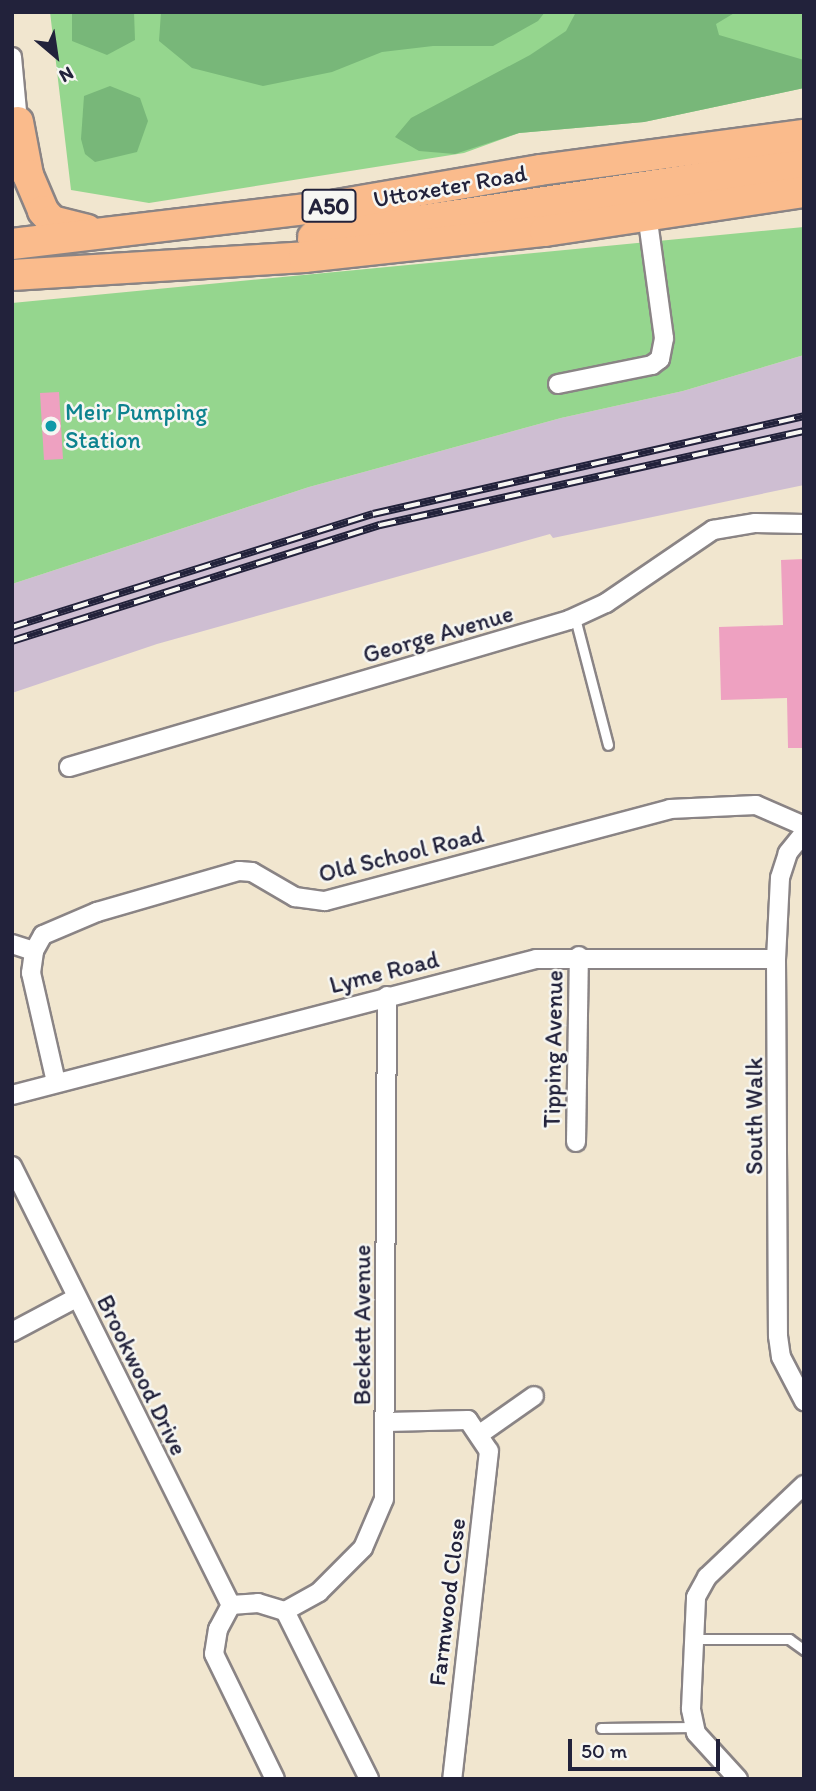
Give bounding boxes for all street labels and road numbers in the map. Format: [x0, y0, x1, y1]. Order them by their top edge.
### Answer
street label: Uttoxeter Road [371, 158, 529, 214]
road number: A50 [301, 186, 357, 226]
street label: George Avenue [360, 599, 516, 669]
street label: Old School Road [316, 820, 486, 888]
street label: Lyme Road [327, 945, 441, 999]
street label: Tipping Avenue [537, 970, 569, 1128]
street label: South Walk [740, 1058, 768, 1174]
street label: Beckett Avenue [348, 1245, 376, 1405]
street label: Brookwood Drive [91, 1290, 193, 1460]
street label: Farmwood Close [422, 1516, 472, 1688]

